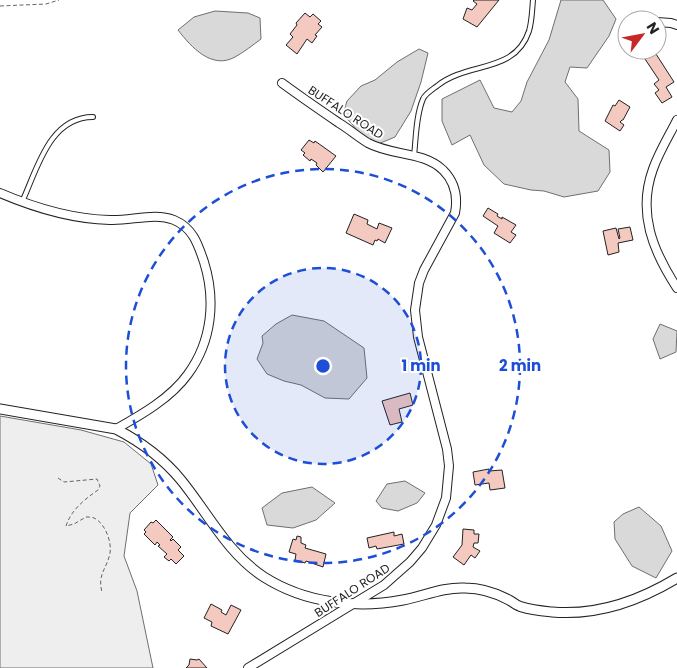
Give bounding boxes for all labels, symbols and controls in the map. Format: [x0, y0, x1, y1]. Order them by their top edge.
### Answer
north arrow [617, 10, 667, 60]
text: N [642, 18, 664, 38]
street label: BUFFALO ROAD [305, 81, 387, 143]
text: 1 min [401, 355, 441, 376]
text: 2 min [499, 355, 541, 376]
centre of rings [314, 357, 332, 375]
street label: BUFFALO ROAD [311, 559, 393, 621]

